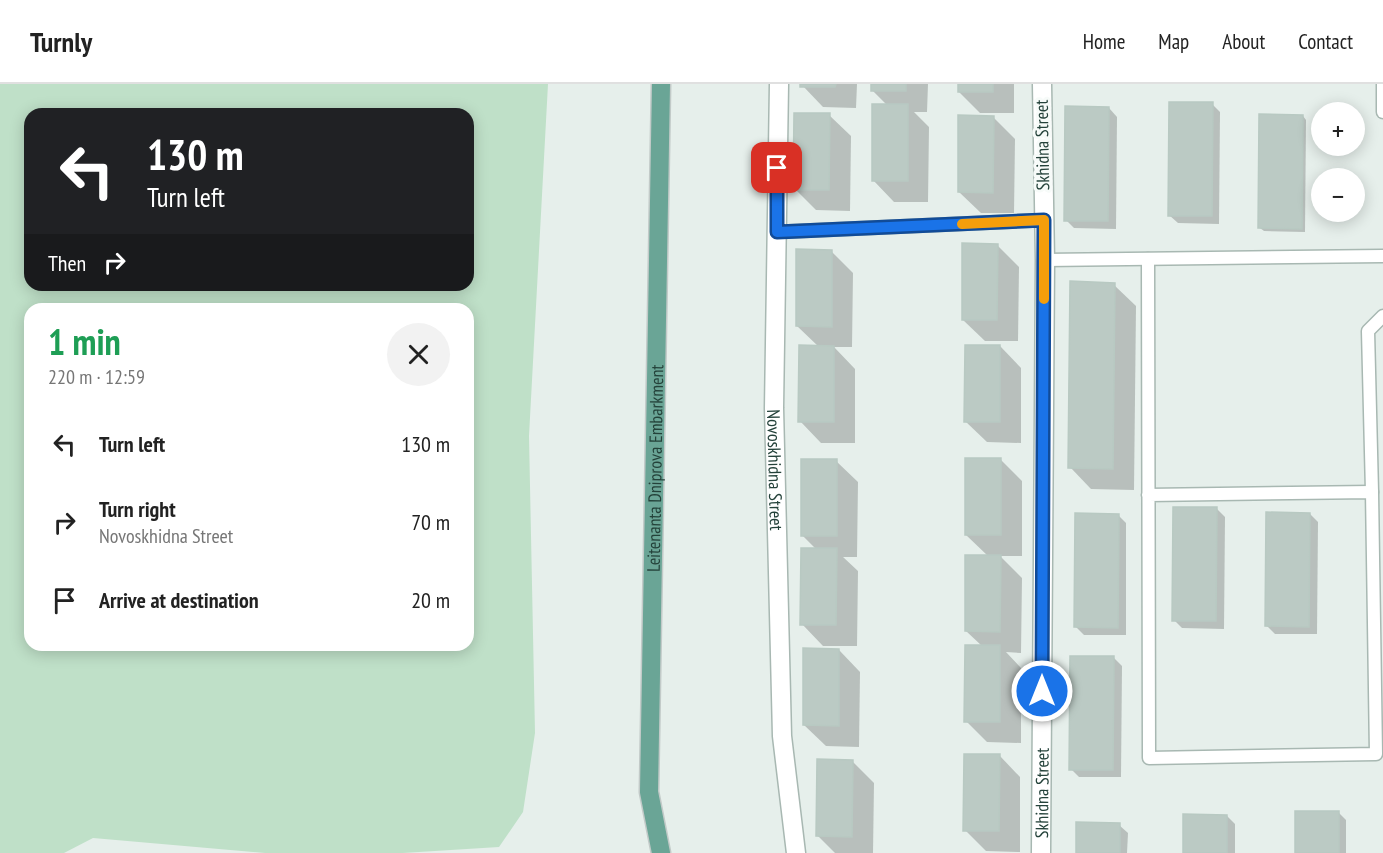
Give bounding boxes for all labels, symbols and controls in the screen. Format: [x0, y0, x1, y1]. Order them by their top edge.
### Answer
text: Turnly [30, 23, 92, 60]
text: Home [1083, 28, 1125, 55]
text: Map [1158, 28, 1189, 55]
text: About [1222, 28, 1265, 55]
text: Contact [1298, 28, 1353, 55]
street label: Skhidna Street [1030, 100, 1054, 190]
map controls [1311, 102, 1365, 222]
button: + [1311, 102, 1365, 156]
text: 130 m [147, 127, 244, 182]
icon: left [48, 132, 126, 210]
pin [751, 142, 802, 193]
icon: arrive [760, 151, 793, 184]
button: − [1311, 168, 1365, 222]
text: Turn left [147, 180, 225, 214]
icon: right [98, 246, 131, 279]
text: Then [48, 249, 86, 277]
text: 1 min [48, 318, 121, 365]
button: close [387, 323, 450, 386]
text: 220 m · 12:59 [48, 364, 145, 390]
street label: Leitenanta Dniprova Embarkment [641, 364, 668, 572]
street label: Novoskhidna Street [763, 409, 788, 531]
icon: left [48, 428, 81, 461]
text: Turn left [99, 430, 165, 458]
text: 130 m [401, 430, 450, 458]
text: Turn right [99, 495, 176, 523]
icon: right [48, 506, 81, 539]
text: 70 m [411, 508, 450, 536]
text: Novoskhidna Street [99, 523, 233, 549]
icon: arrive [48, 584, 81, 617]
text: Arrive at destination [99, 586, 259, 614]
text: 20 m [411, 586, 450, 614]
position arrow [1010, 659, 1074, 723]
street label: Skhidna Street [1030, 748, 1053, 838]

